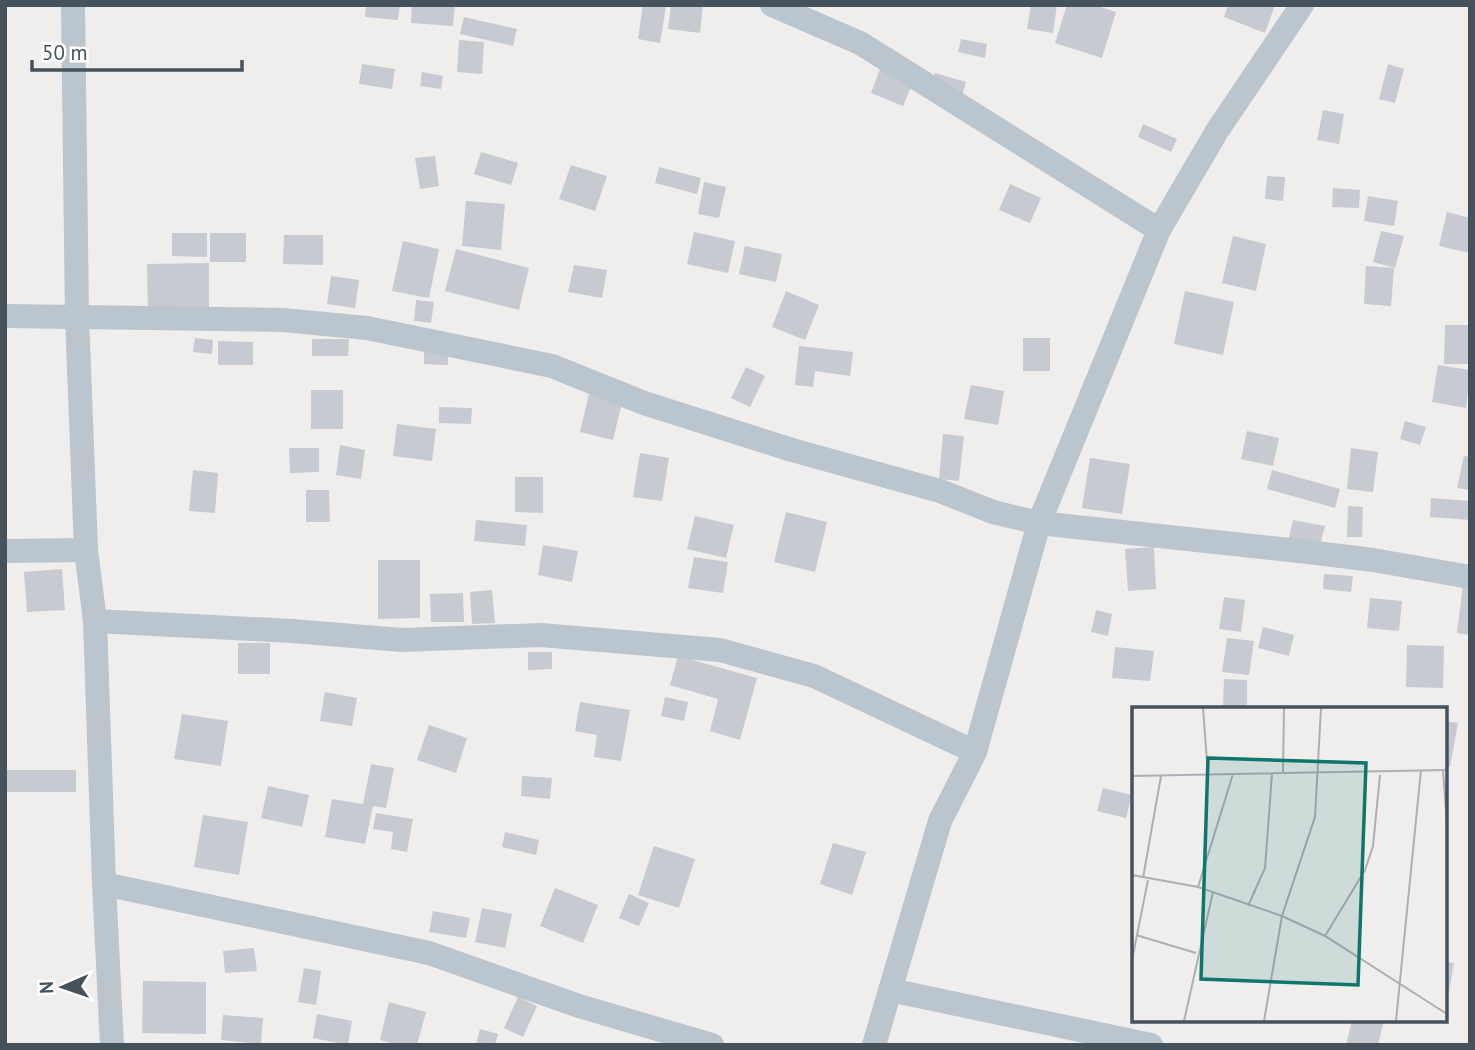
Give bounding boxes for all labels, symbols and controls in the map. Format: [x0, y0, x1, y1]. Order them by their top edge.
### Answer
scale bar [32, 28, 242, 72]
text: 50 m [42, 39, 88, 66]
inset map [1132, 707, 1447, 1022]
north arrow [28, 952, 98, 1022]
text: N [34, 981, 58, 994]

